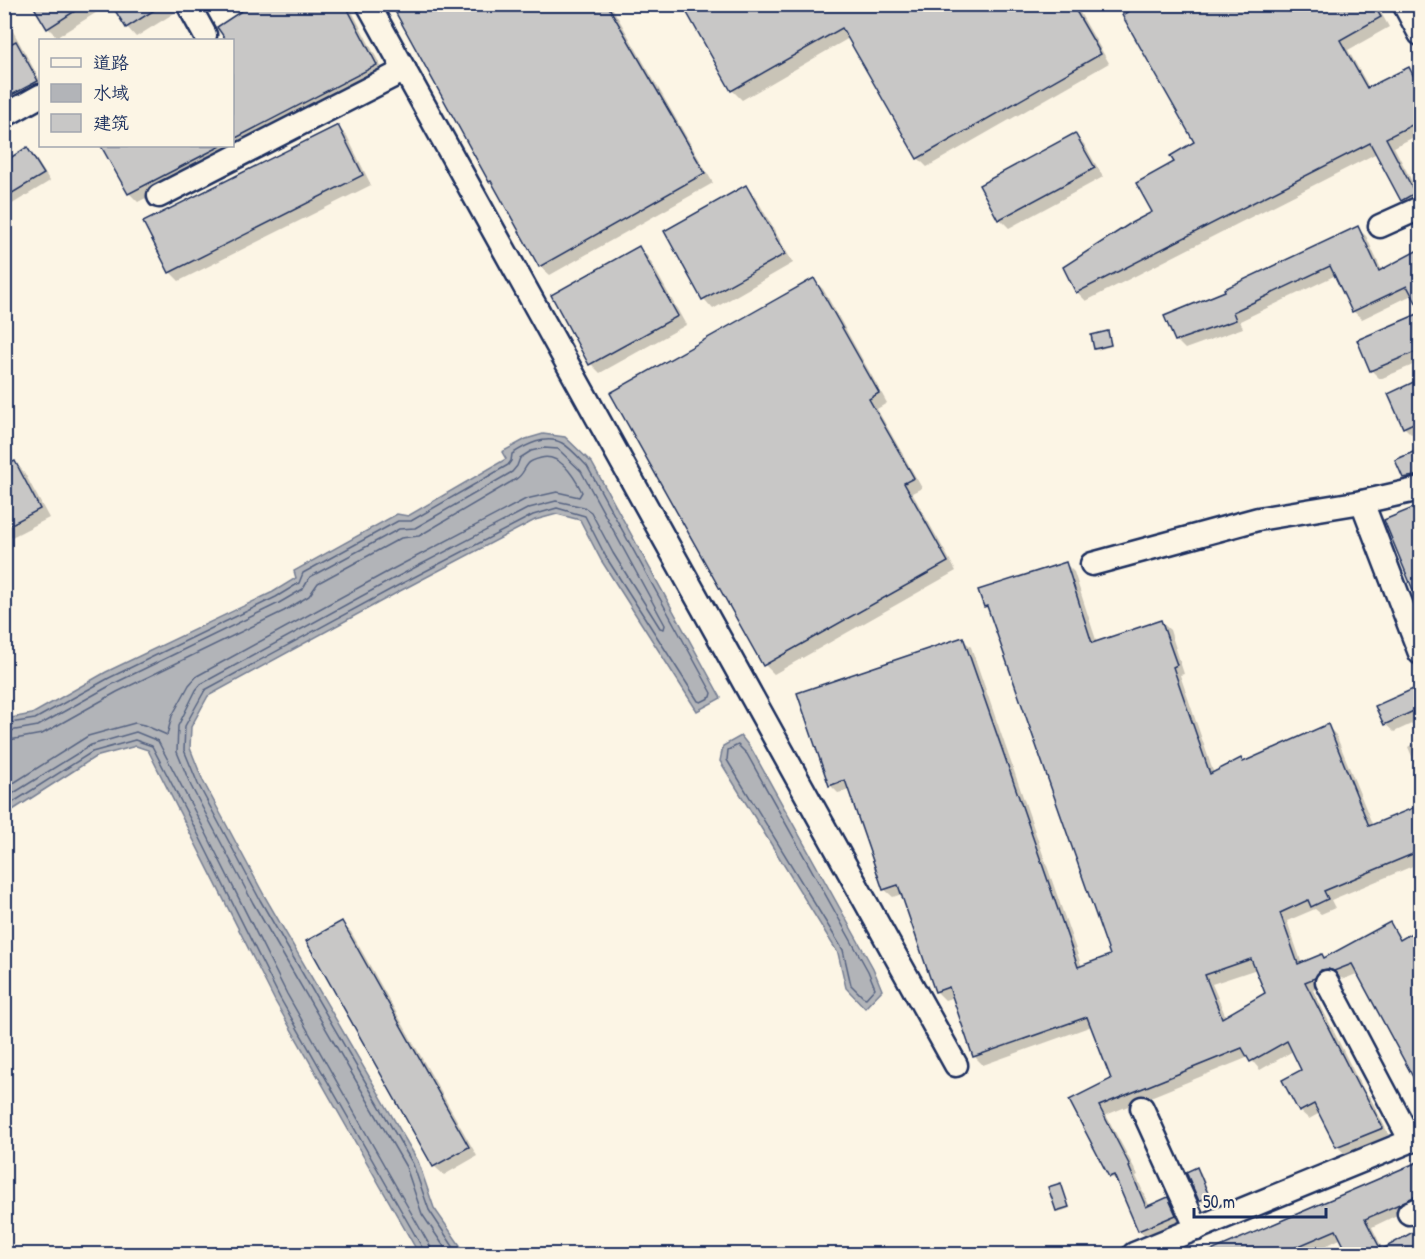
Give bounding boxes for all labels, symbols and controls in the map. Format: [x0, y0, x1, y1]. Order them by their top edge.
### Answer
legend [39, 39, 234, 147]
text: 道路 [93, 50, 129, 75]
text: 水域 [93, 80, 129, 105]
text: 建筑 [93, 110, 129, 135]
scale bar [1194, 1181, 1326, 1219]
text: 50 m [1203, 1189, 1235, 1214]

